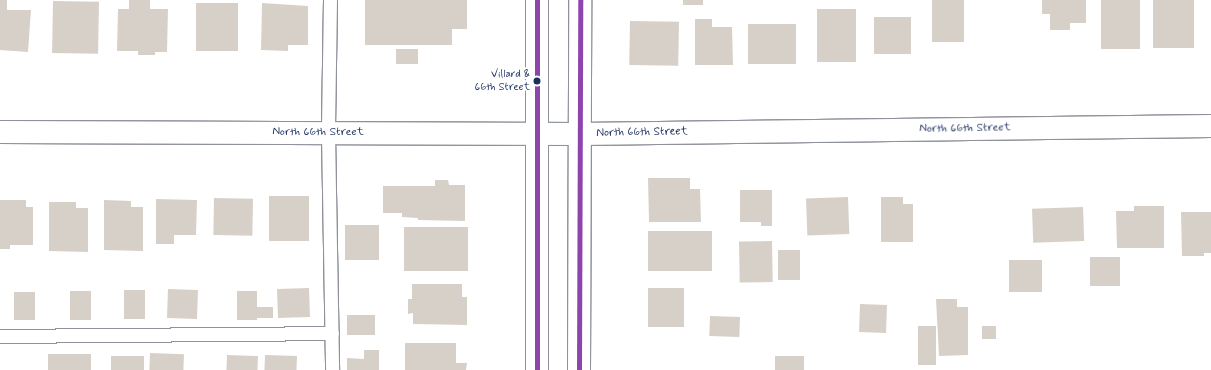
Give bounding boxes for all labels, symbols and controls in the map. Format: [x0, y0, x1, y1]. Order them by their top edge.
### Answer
place label: Villard & 66th Street [475, 68, 530, 94]
marker: Villard & 66th Street [532, 76, 542, 86]
street label: North 66th Street [919, 121, 1011, 137]
street label: North 66th Street [596, 125, 688, 141]
street label: North 66th Street [272, 126, 364, 140]

